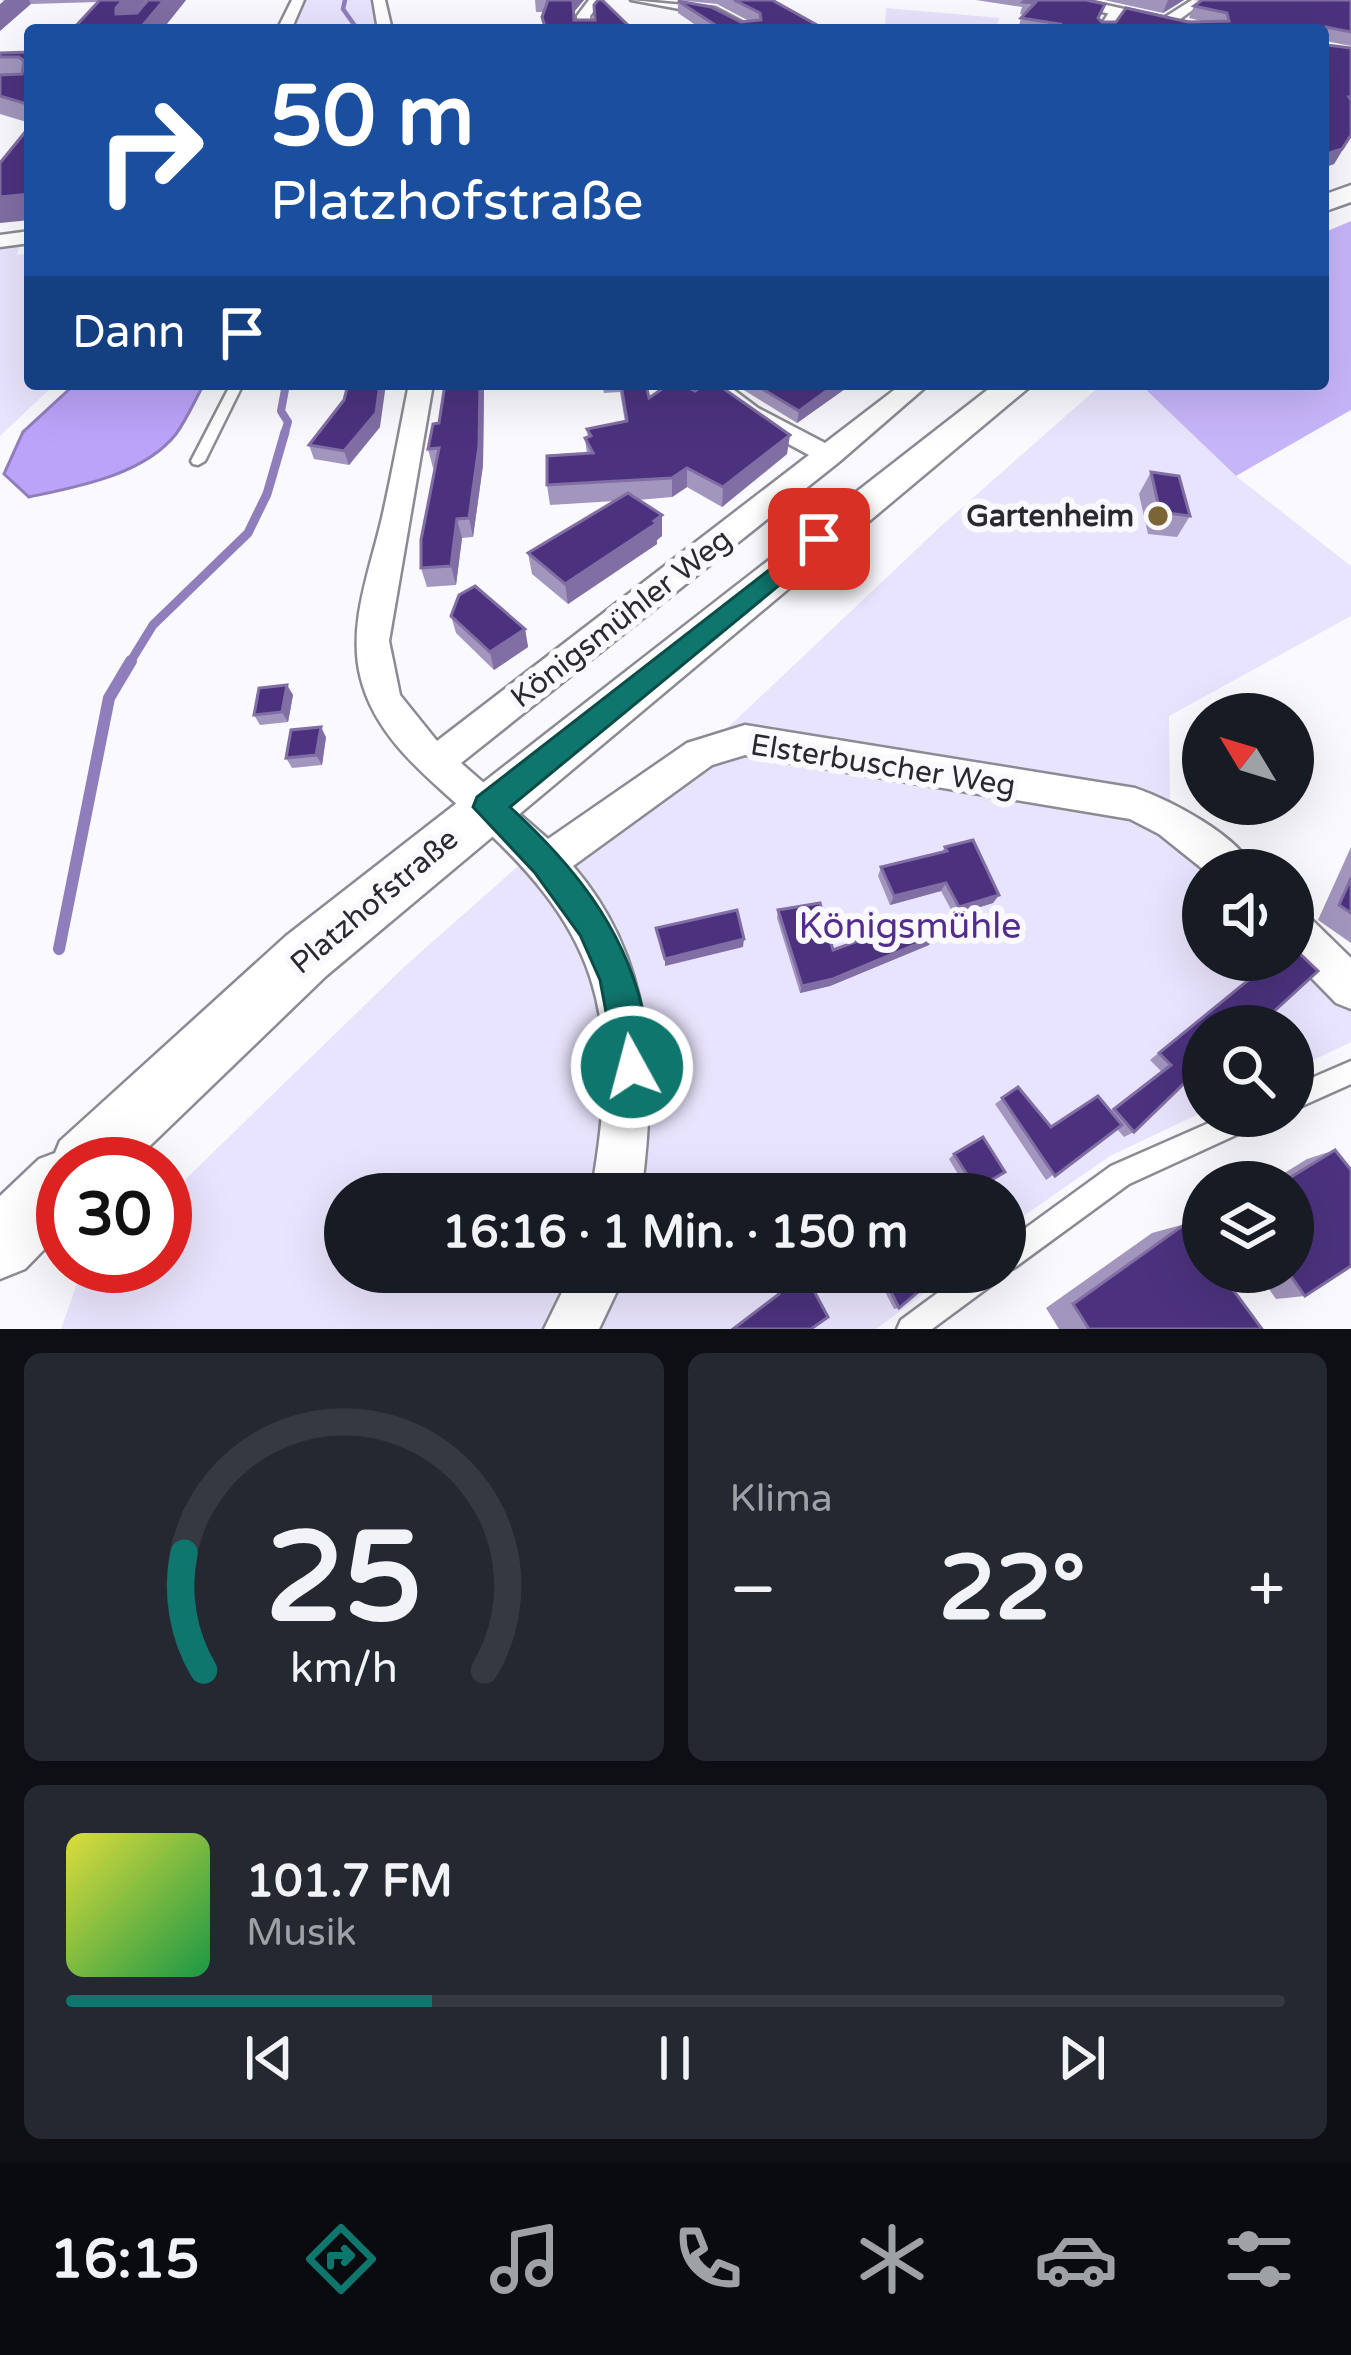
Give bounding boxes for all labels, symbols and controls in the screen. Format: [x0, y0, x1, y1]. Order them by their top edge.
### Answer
text: 50 m [270, 67, 474, 168]
icon: right [72, 72, 228, 228]
text: Platzhofstraße [270, 169, 643, 234]
icon: arrive [209, 300, 275, 366]
text: Dann [72, 306, 185, 360]
pin [768, 488, 870, 590]
place label: Gartenheim [966, 498, 1134, 535]
marker: Gartenheim [1145, 503, 1171, 529]
icon: arrive [786, 506, 852, 572]
street label: Königsmühler Weg [504, 521, 739, 716]
north arrow [1182, 693, 1314, 825]
map controls [1182, 693, 1314, 1293]
street label: Elsterbuscher Weg [748, 726, 1018, 805]
street label: Platzhofstraße [283, 821, 466, 982]
button: sound [1182, 849, 1314, 981]
park label: Königsmühle [799, 905, 1021, 948]
position arrow [569, 1004, 695, 1130]
button: search [1182, 1005, 1314, 1137]
speed limit sign: 30 [36, 1137, 192, 1293]
button: layers [1182, 1161, 1314, 1293]
text: 16:16 · 1 Min. · 150 m [442, 1206, 908, 1260]
text: Klima [730, 1475, 833, 1522]
text: 25 [265, 1504, 422, 1655]
text: 22° [939, 1535, 1086, 1644]
text: − [730, 1550, 777, 1630]
text: + [1248, 1550, 1285, 1630]
text: km/h [290, 1643, 398, 1694]
text: 101.7 FM [246, 1855, 453, 1909]
text: Musik [246, 1909, 357, 1956]
icon: previous [236, 2025, 302, 2091]
icon: pause [642, 2025, 708, 2091]
icon: next [1049, 2025, 1115, 2091]
icon: directions [299, 2217, 383, 2301]
icon: music [483, 2217, 567, 2301]
icon: phone [666, 2217, 750, 2301]
icon: climate [850, 2217, 934, 2301]
icon: car [1034, 2217, 1118, 2301]
icon: filters [1217, 2217, 1301, 2301]
text: 16:15 [50, 2227, 200, 2292]

